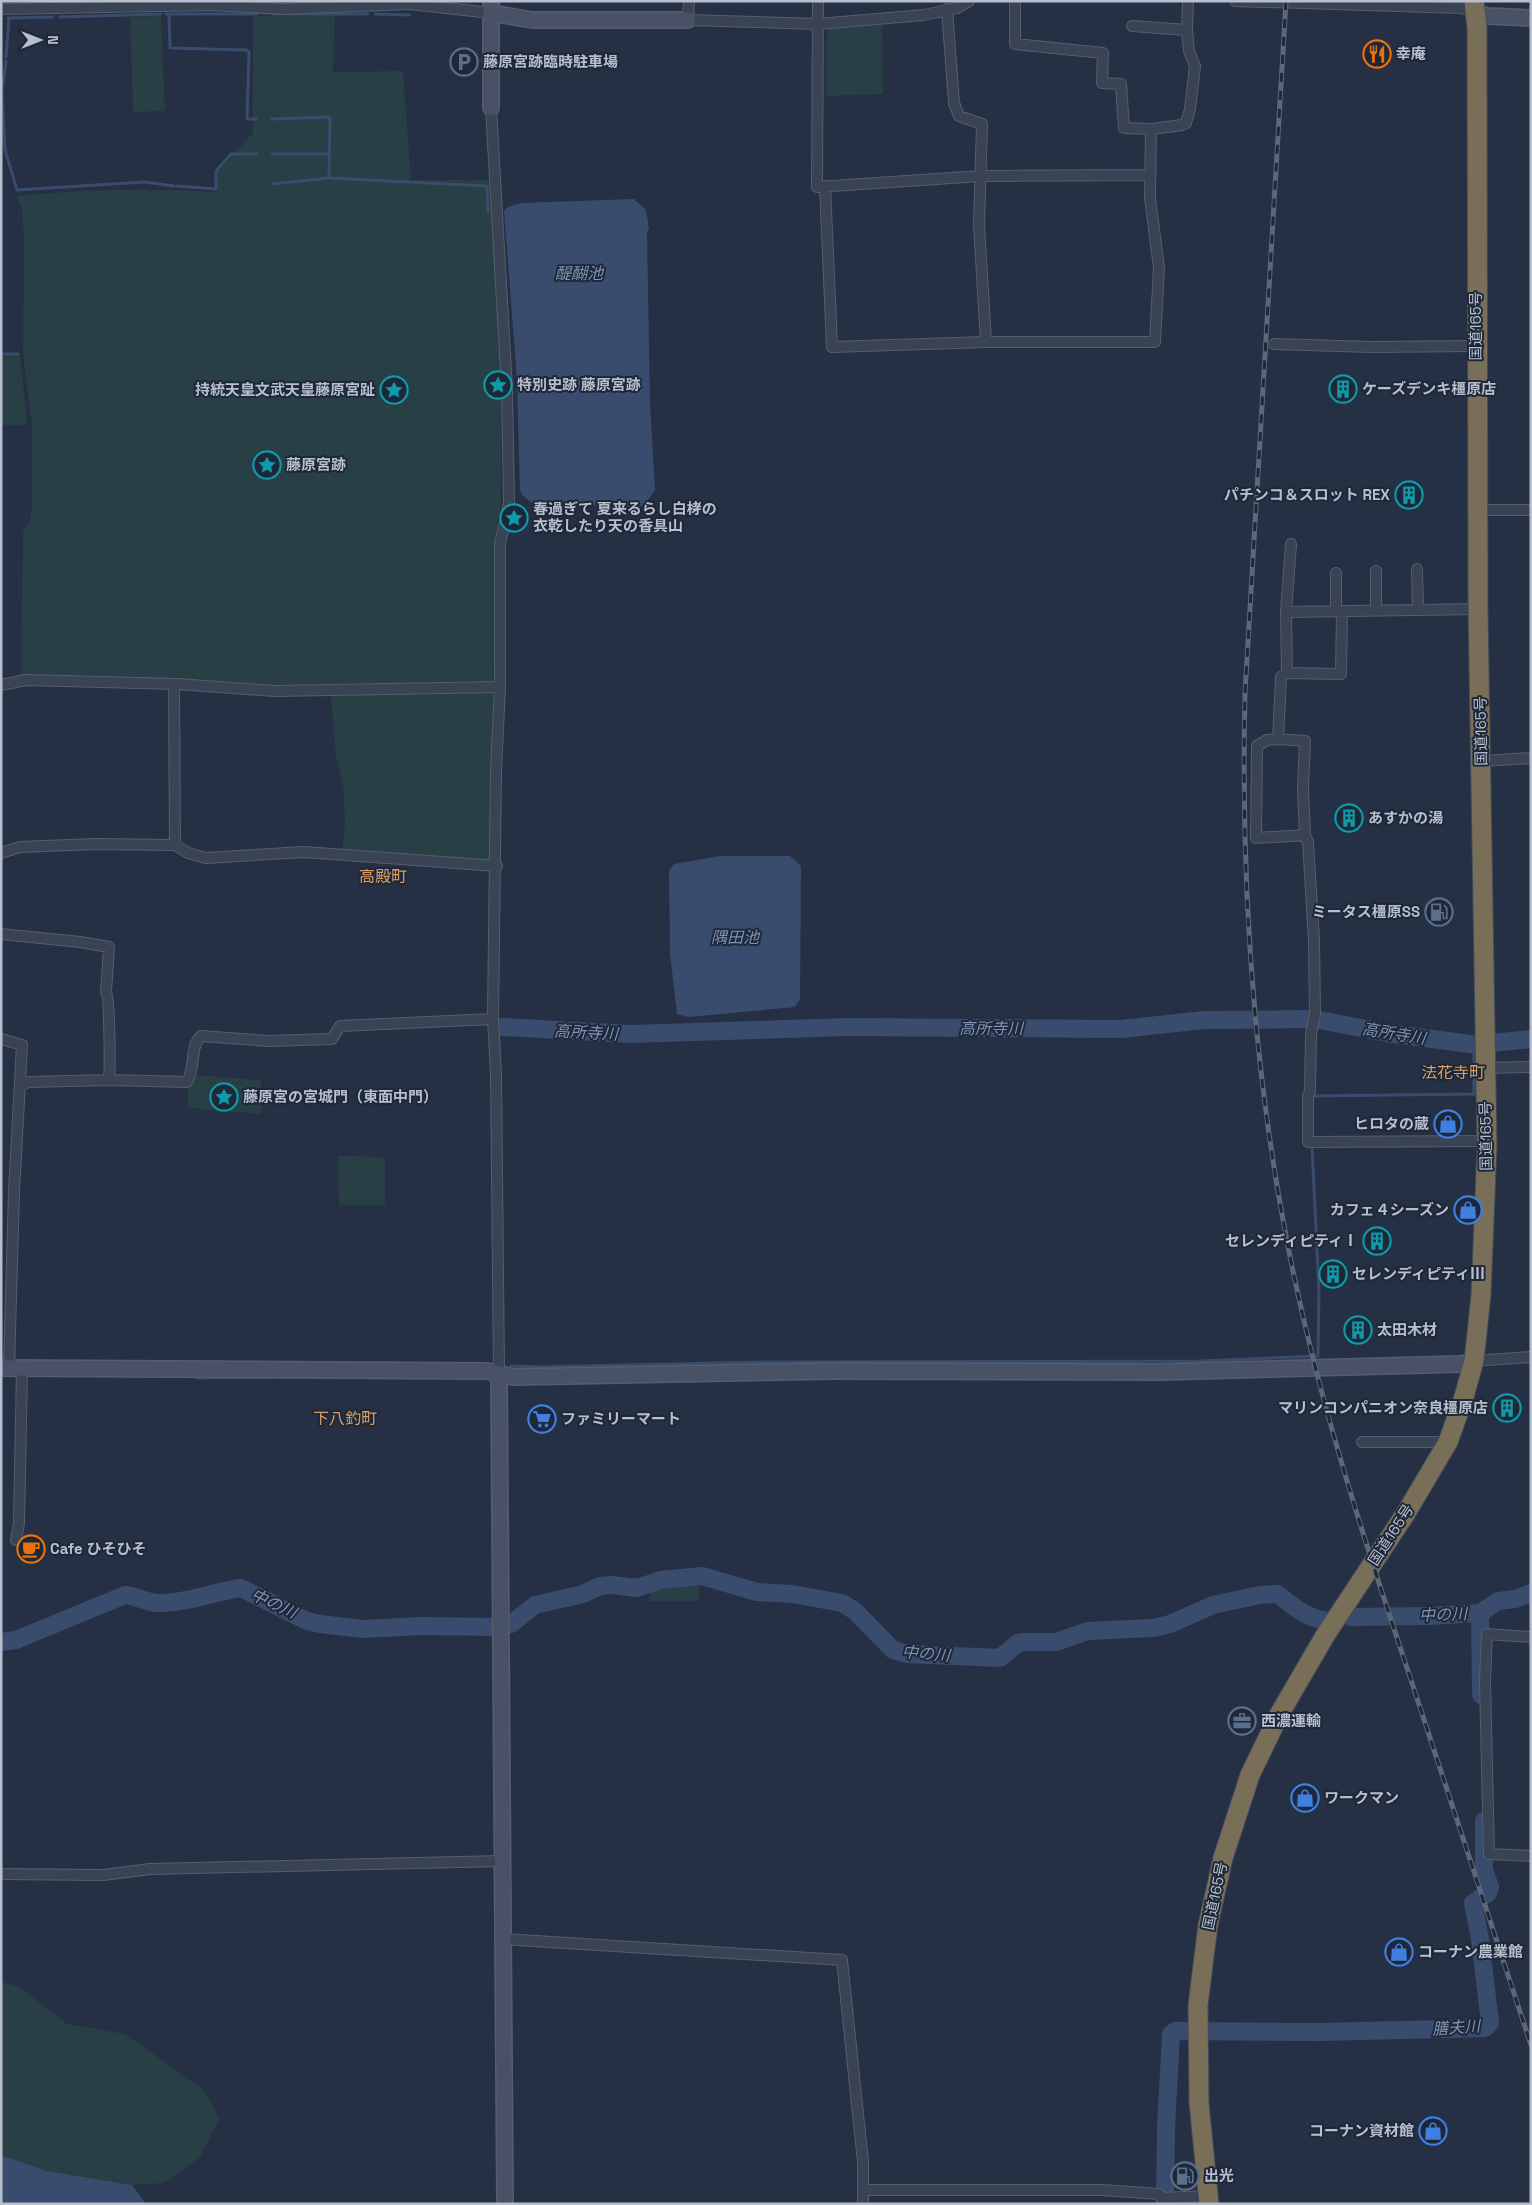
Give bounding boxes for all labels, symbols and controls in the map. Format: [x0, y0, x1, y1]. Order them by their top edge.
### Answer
north arrow [15, 15, 65, 65]
text: N [44, 35, 62, 45]
restaurant icon: 幸庵 [1362, 39, 1392, 69]
place label: 幸庵 [1396, 44, 1426, 63]
parking icon: 藤原宮跡臨時駐車場 [449, 47, 479, 77]
place label: 藤原宮跡臨時駐車場 [483, 52, 618, 71]
water label: 醍醐池 [555, 263, 605, 284]
street label: 国道165号 [1466, 291, 1485, 361]
place icon: 特別史跡 藤原宮跡 [483, 370, 513, 400]
building icon: ケーズデンキ橿原店 [1328, 374, 1358, 404]
place icon: 持統天皇文武天皇藤原宮趾 [379, 375, 409, 405]
place label: 特別史跡 藤原宮跡 [517, 375, 641, 394]
place label: ケーズデンキ橿原店 [1362, 379, 1496, 398]
place label: 持統天皇文武天皇藤原宮趾 [195, 380, 375, 399]
place icon: 藤原宮跡 [252, 450, 282, 480]
place label: 藤原宮跡 [286, 455, 346, 474]
building icon: パチンコ＆スロット REX [1394, 480, 1424, 510]
place label: パチンコ＆スロット REX [1224, 485, 1390, 504]
place label: 春過ぎて 夏来るらし白𣑥の 衣乾したり天の香具山 [533, 499, 717, 535]
place icon: 春過ぎて 夏来るらし白𣑥の 衣乾したり天の香具山 [499, 503, 529, 533]
street label: 国道165号 [1470, 696, 1491, 766]
building icon: あすかの湯 [1334, 803, 1364, 833]
place label: あすかの湯 [1368, 808, 1443, 827]
district label: 高殿町 [359, 866, 407, 887]
fuel station icon: ミータス橿原SS [1424, 897, 1454, 927]
place label: ミータス橿原SS [1312, 902, 1420, 921]
water label: 隅田池 [711, 927, 761, 948]
water label: 高所寺川 [959, 1018, 1025, 1039]
water label: 高所寺川 [1361, 1018, 1429, 1049]
water label: 高所寺川 [553, 1020, 620, 1045]
district label: 法花寺町 [1421, 1062, 1485, 1083]
place icon: 藤原宮の宮城門（東面中門） [209, 1082, 239, 1112]
place label: 藤原宮の宮城門（東面中門） [243, 1087, 438, 1106]
street label: 国道165号 [1475, 1101, 1496, 1171]
shop icon: ヒロタの蔵 [1433, 1109, 1463, 1139]
place label: ヒロタの蔵 [1354, 1114, 1429, 1133]
shop icon: カフェ４シーズン [1453, 1195, 1483, 1225]
place label: カフェ４シーズン [1330, 1200, 1449, 1219]
building icon: セレンディピティⅠ [1362, 1226, 1392, 1256]
place label: セレンディピティⅠ [1225, 1231, 1358, 1250]
building icon: セレンディピティⅢ [1318, 1259, 1348, 1289]
place label: セレンディピティⅢ [1352, 1264, 1485, 1283]
building icon: 太田木材 [1343, 1315, 1373, 1345]
place label: 太田木材 [1377, 1320, 1437, 1339]
building icon: マリンコンパニオン奈良橿原店 [1492, 1393, 1522, 1423]
place label: マリンコンパニオン奈良橿原店 [1278, 1398, 1488, 1417]
supermarket icon: ファミリーマート [527, 1404, 557, 1434]
district label: 下八釣町 [313, 1408, 377, 1429]
place label: ファミリーマート [561, 1409, 681, 1428]
street label: 国道165号 [1364, 1500, 1417, 1569]
cafe icon: Cafe ひそひそ [16, 1534, 46, 1564]
place label: Cafe ひそひそ [50, 1539, 147, 1558]
water label: 中の川 [248, 1584, 302, 1624]
water label: 中の川 [1419, 1603, 1469, 1626]
water label: 中の川 [901, 1641, 953, 1666]
office icon: 西濃運輸 [1227, 1706, 1257, 1736]
place label: 西濃運輸 [1261, 1711, 1321, 1730]
shop icon: ワークマン [1290, 1783, 1320, 1813]
place label: ワークマン [1324, 1788, 1399, 1807]
street label: 国道165号 [1198, 1860, 1231, 1932]
shop icon: コーナン農業館 [1384, 1937, 1414, 1967]
place label: コーナン農業館 [1418, 1942, 1523, 1961]
water label: 膳夫川 [1431, 2015, 1483, 2040]
shop icon: コーナン資材館 [1418, 2116, 1448, 2146]
place label: コーナン資材館 [1309, 2121, 1414, 2140]
fuel station icon: 出光 [1170, 2161, 1200, 2191]
place label: 出光 [1204, 2166, 1234, 2185]

